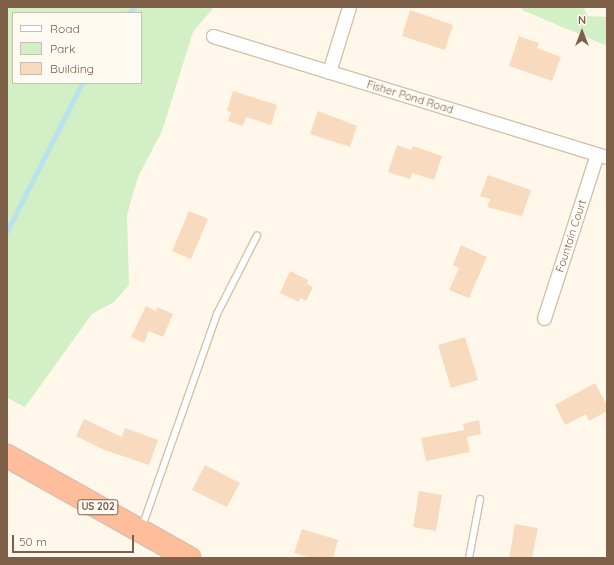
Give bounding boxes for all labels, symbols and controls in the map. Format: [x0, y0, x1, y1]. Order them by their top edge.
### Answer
legend [12, 12, 142, 84]
north arrow [562, 12, 602, 52]
text: N [578, 13, 586, 27]
text: Road [50, 21, 80, 36]
text: Park [50, 41, 75, 56]
text: Building [50, 61, 94, 76]
street label: Fisher Pond Road [365, 78, 455, 116]
street label: Fountain Court [553, 198, 589, 274]
road number: US 202 [77, 499, 119, 515]
scale bar [14, 527, 136, 553]
text: 50 m [19, 534, 47, 549]

